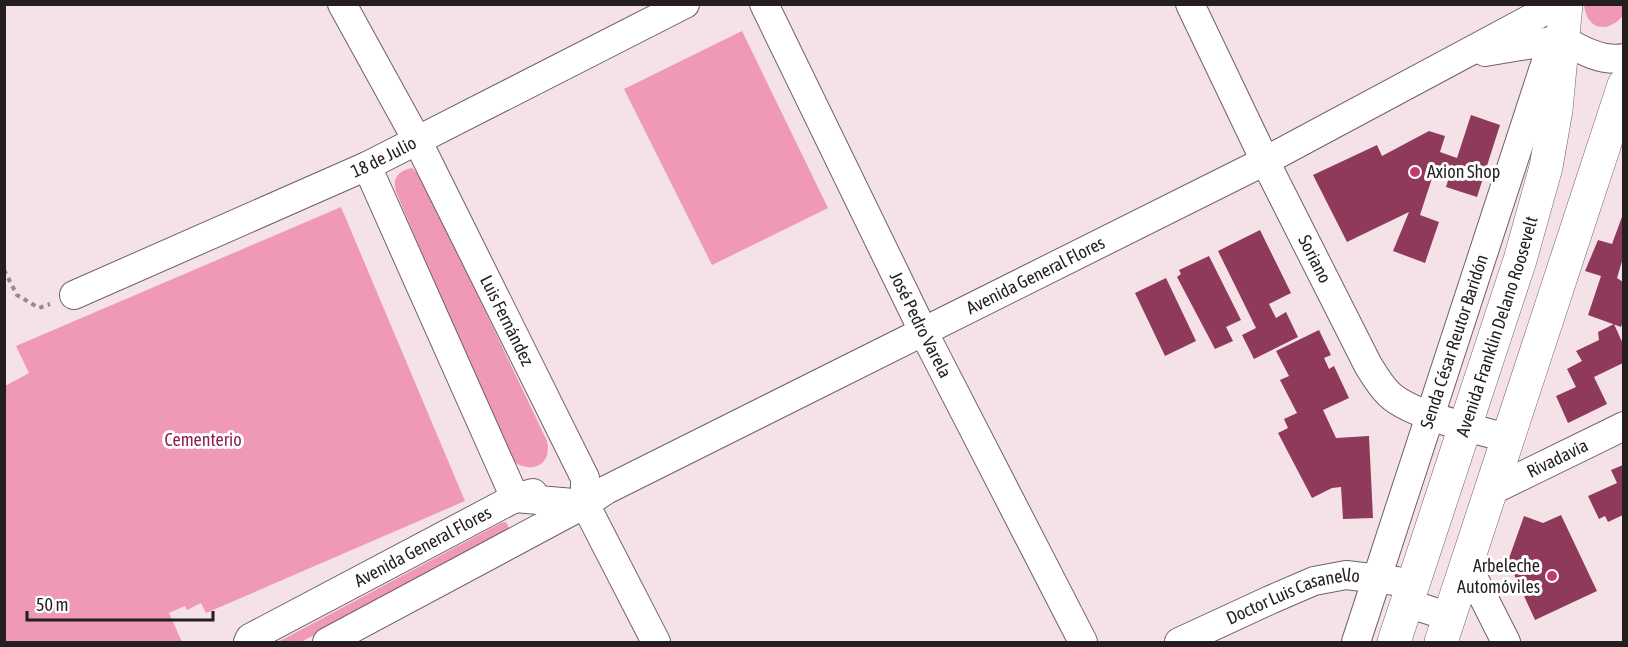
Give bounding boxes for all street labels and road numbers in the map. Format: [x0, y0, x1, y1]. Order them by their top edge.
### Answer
street label: 18 de Julio [348, 132, 420, 182]
street label: Avenida Franklin Delano Roosevelt [1451, 214, 1542, 439]
street label: Soriano [1294, 231, 1336, 286]
street label: Avenida General Flores [963, 232, 1108, 318]
street label: Senda César Reutor Baridón [1416, 252, 1492, 431]
street label: José Pedro Varela [886, 268, 956, 381]
street label: Luis Fernández [476, 272, 539, 369]
street label: Rivadavia [1523, 434, 1591, 482]
street label: Avenida General Flores [351, 501, 495, 591]
street label: Doctor Luis Casanello [1223, 564, 1361, 629]

